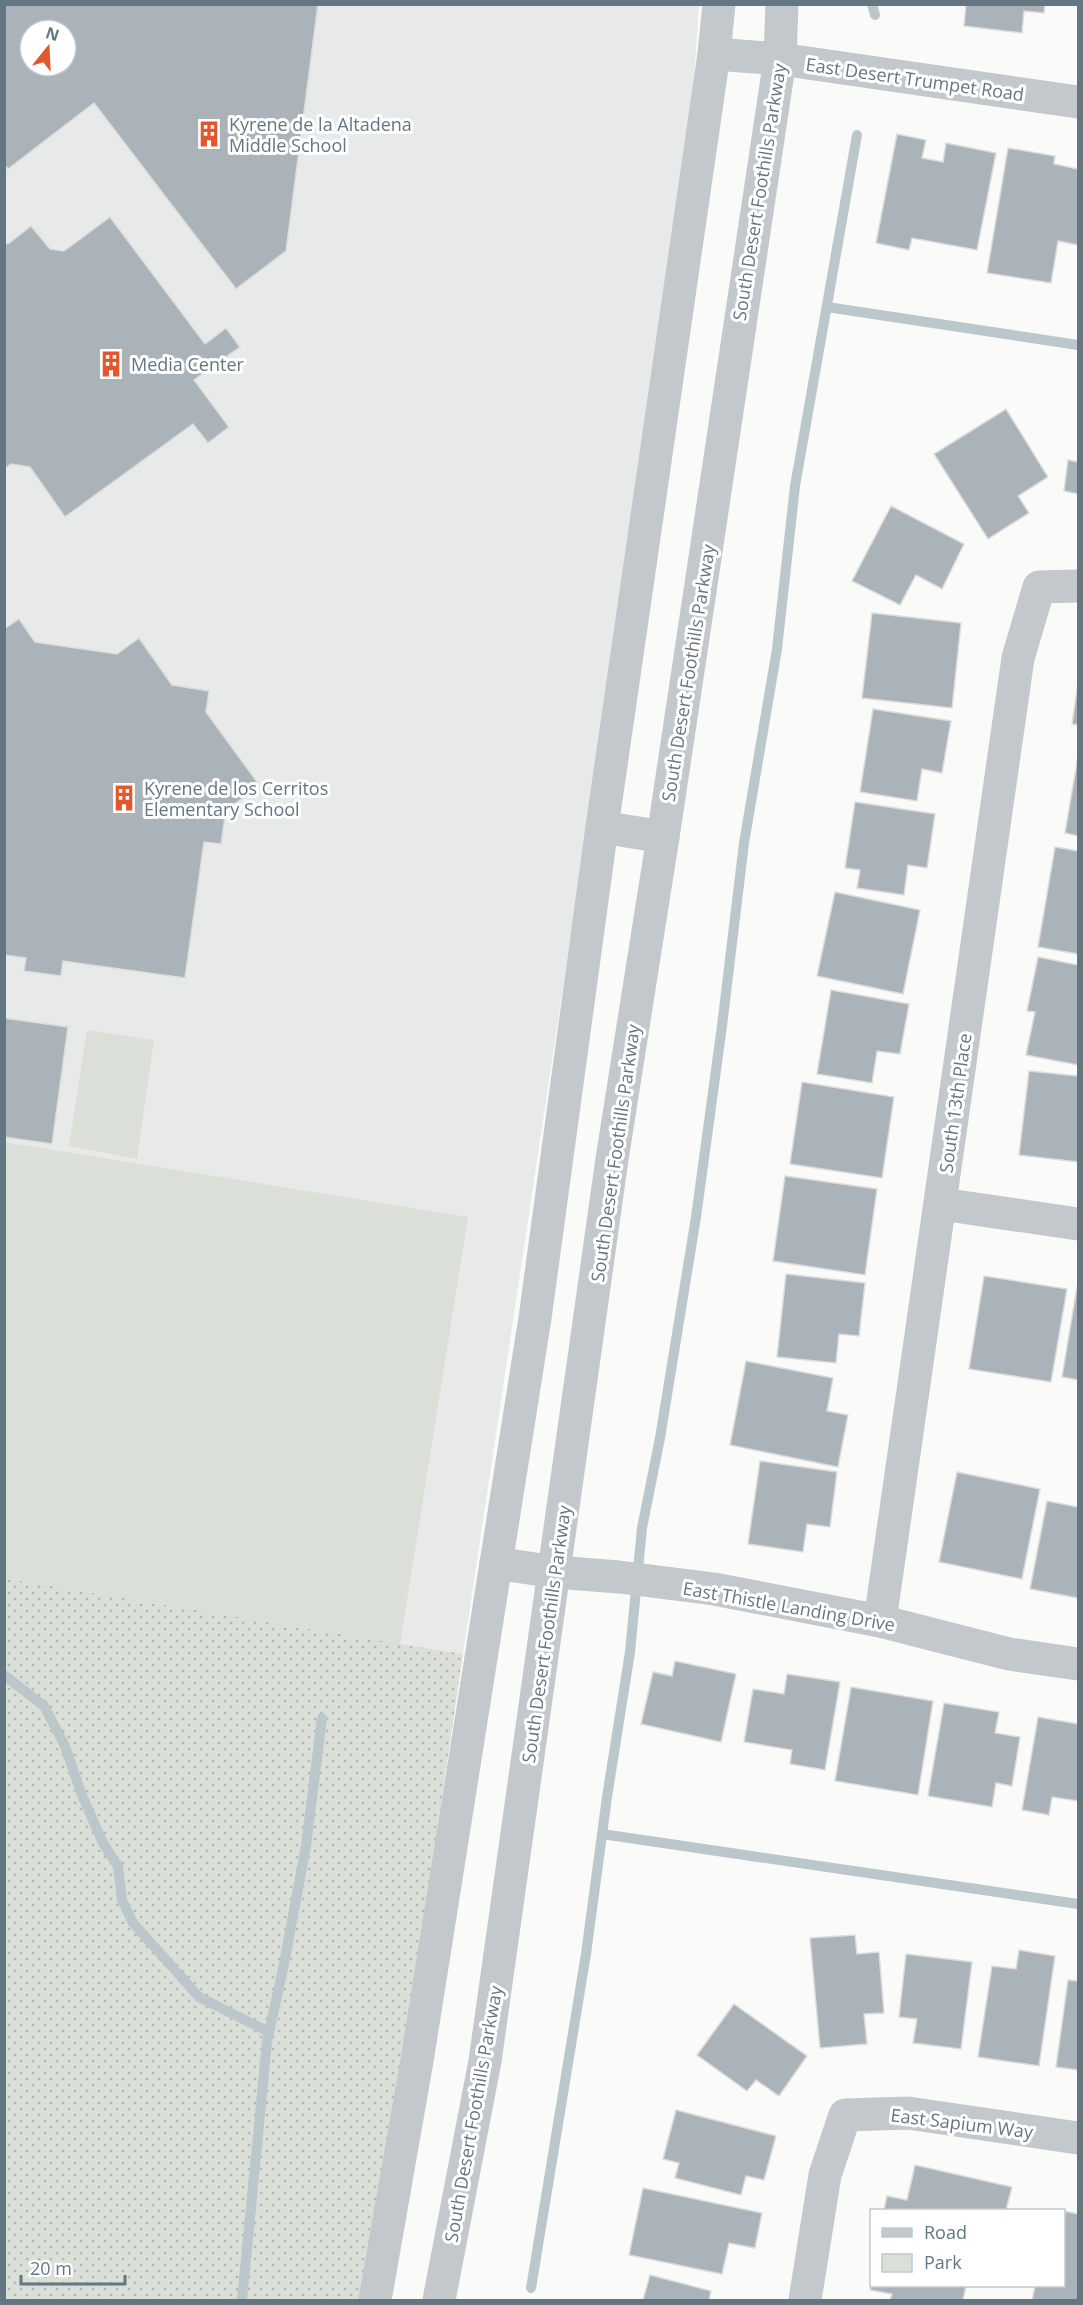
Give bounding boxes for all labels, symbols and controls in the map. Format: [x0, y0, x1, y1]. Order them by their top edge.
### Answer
north arrow [18, 18, 78, 78]
text: N [43, 21, 62, 46]
street label: East Desert Trumpet Road [804, 52, 1026, 106]
street label: South Desert Foothills Parkway [727, 61, 791, 322]
place label: Kyrene de la Altadena Middle School [229, 112, 412, 157]
building icon: Kyrene de la Altadena Middle School [194, 119, 224, 149]
building icon: Media Center [96, 349, 126, 379]
place label: Media Center [131, 352, 245, 376]
street label: South Desert Foothills Parkway [656, 542, 720, 803]
place label: Kyrene de los Cerritos Elementary School [144, 776, 328, 821]
building icon: Kyrene de los Cerritos Elementary School [109, 783, 139, 813]
street label: South Desert Foothills Parkway [585, 1022, 645, 1283]
street label: South 13th Place [933, 1032, 977, 1174]
street label: South Desert Foothills Parkway [516, 1503, 576, 1764]
street label: East Thistle Landing Drive [681, 1576, 897, 1636]
street label: South Desert Foothills Parkway [439, 1983, 508, 2244]
street label: East Sapium Way [890, 2102, 1035, 2144]
legend [870, 2209, 1065, 2287]
text: Road [924, 2220, 967, 2244]
scale bar [21, 2248, 124, 2286]
text: Park [924, 2250, 962, 2274]
text: 20 m [30, 2256, 72, 2280]

